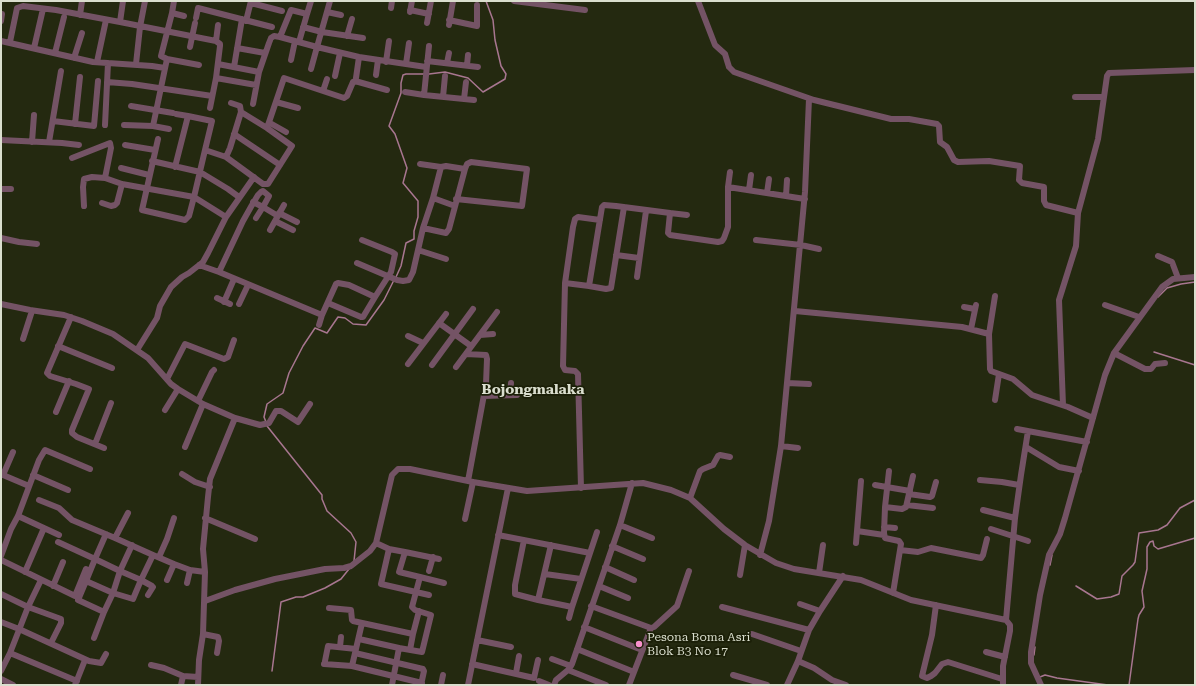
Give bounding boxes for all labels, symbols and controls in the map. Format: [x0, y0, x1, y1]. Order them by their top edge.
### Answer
district label: Bojongmalaka [482, 382, 584, 398]
place label: Pesona Boma Asri Blok B3 No 17 [647, 630, 750, 658]
marker: Pesona Boma Asri Blok B3 No 17 [634, 639, 644, 649]

